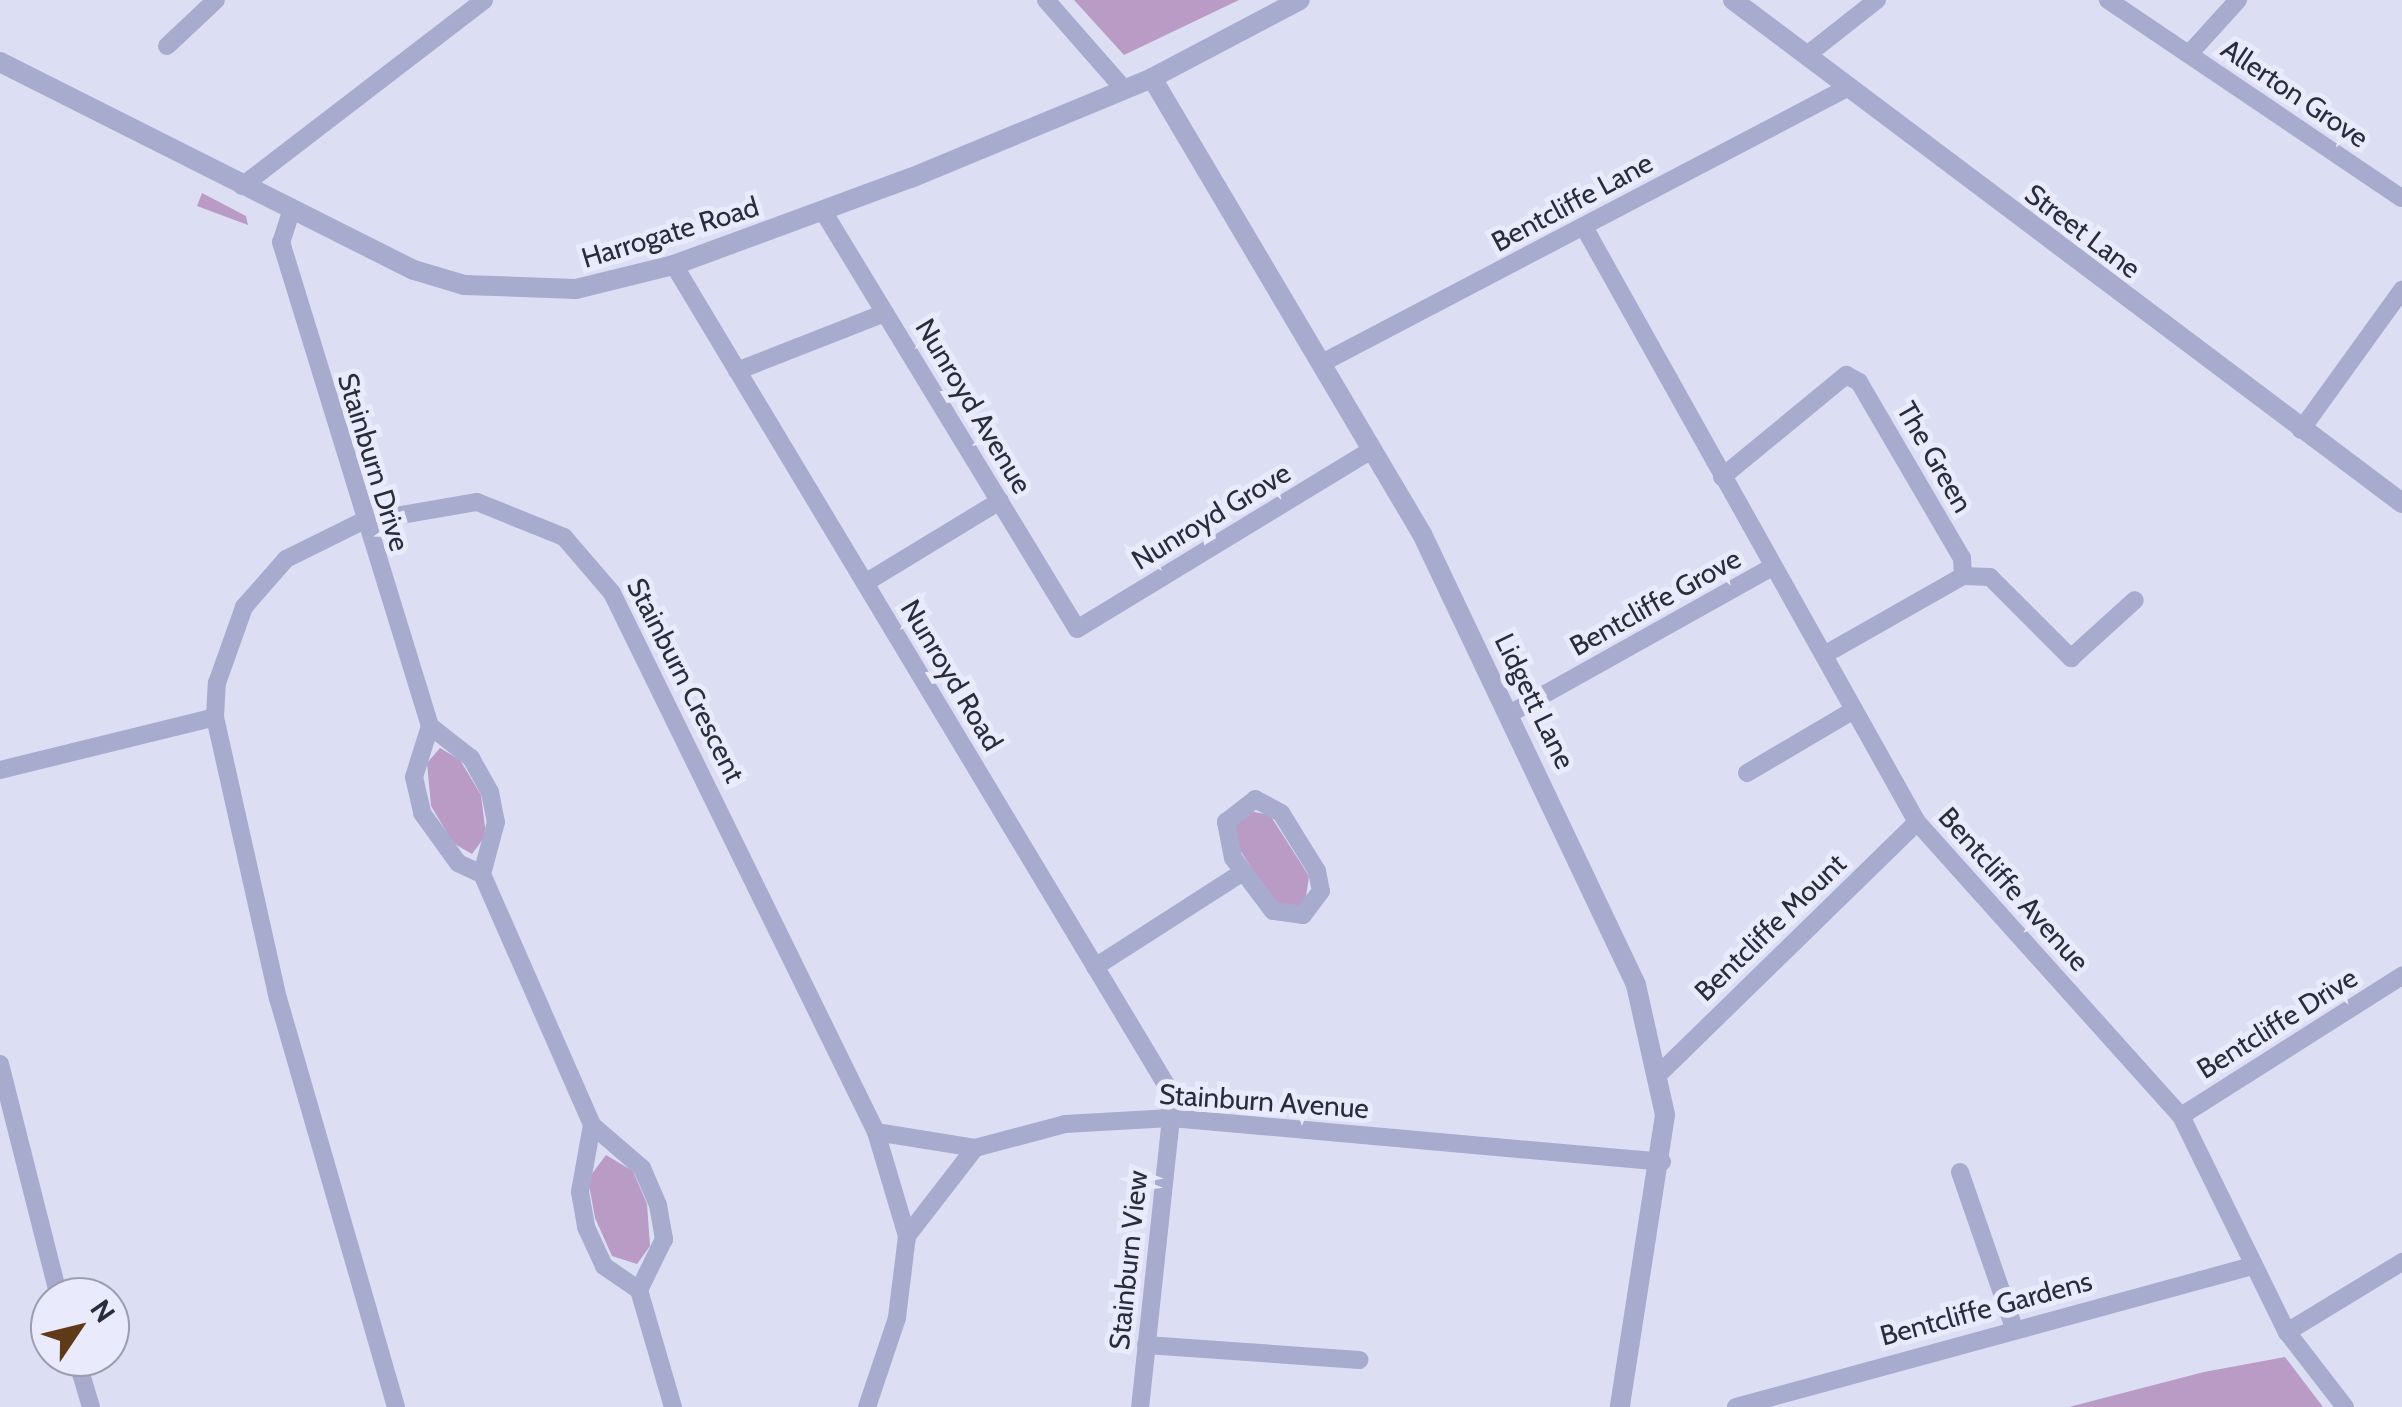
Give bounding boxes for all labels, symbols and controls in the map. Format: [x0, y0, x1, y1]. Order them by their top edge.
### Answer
street label: Allerton Grove [2215, 32, 2375, 154]
street label: Bentcliffe Lane [1486, 146, 1658, 258]
street label: Street Lane [2019, 177, 2147, 285]
street label: Harrogate Road [577, 189, 763, 275]
street label: Nunroyd Avenue [909, 313, 1039, 499]
street label: Stainburn Drive [331, 369, 417, 555]
street label: The Green [1890, 396, 1980, 518]
street label: Nunroyd Grove [1126, 455, 1296, 577]
street label: Bentcliffe Grove [1564, 541, 1746, 663]
street label: Stainburn Crescent [620, 572, 752, 788]
street label: Nunroyd Road [894, 594, 1010, 756]
street label: Lidgett Lane [1488, 628, 1582, 774]
street label: Bentcliffe Avenue [1932, 800, 2096, 978]
street label: Bentcliffe Mount [1687, 846, 1853, 1008]
street label: Bentcliffe Drive [2191, 960, 2363, 1086]
street label: Stainburn Avenue [1158, 1077, 1370, 1125]
street label: Stainburn View [1102, 1169, 1154, 1351]
street label: Bentcliffe Gardens [1876, 1264, 2096, 1352]
north arrow [30, 1277, 130, 1377]
text: N [83, 1293, 123, 1329]

